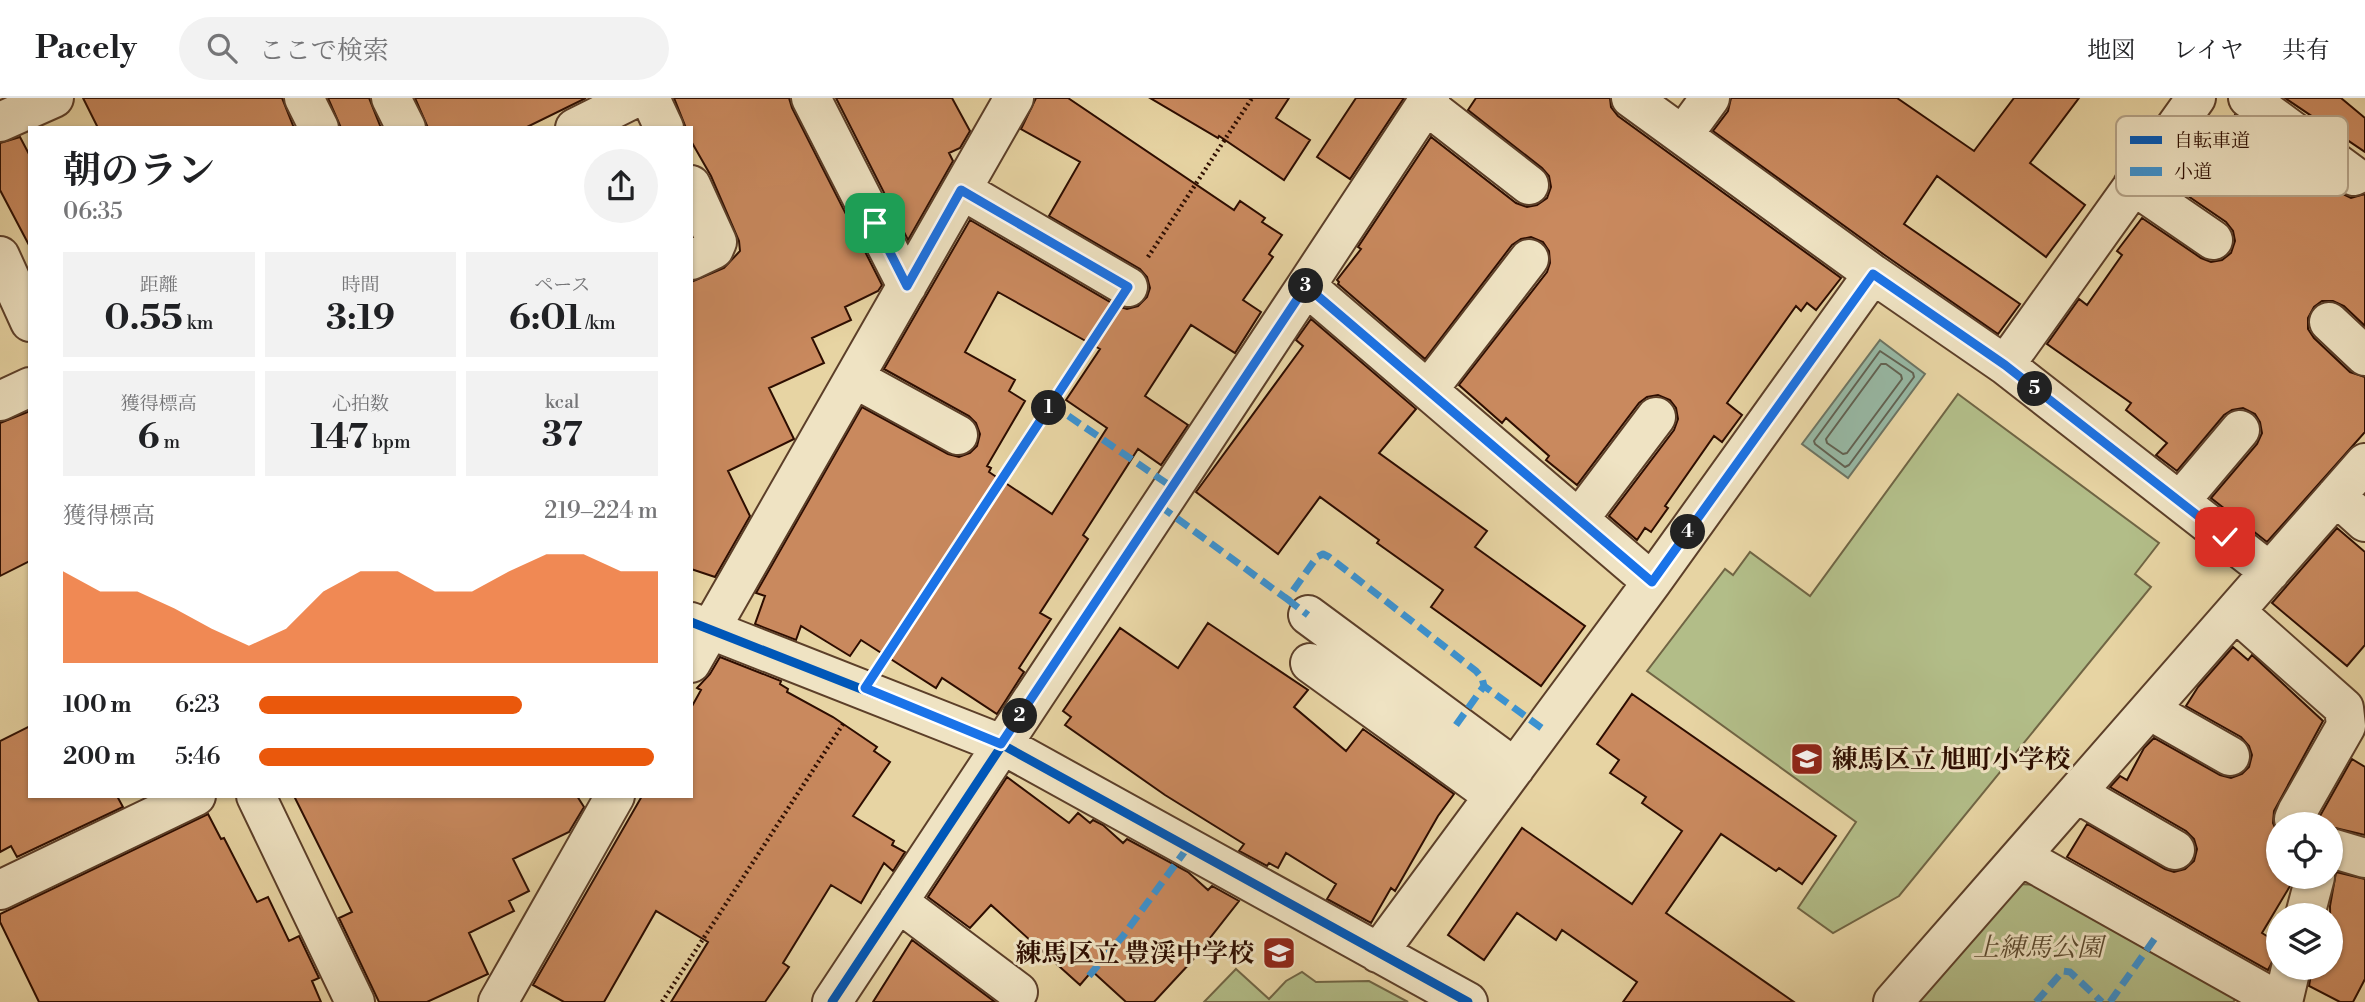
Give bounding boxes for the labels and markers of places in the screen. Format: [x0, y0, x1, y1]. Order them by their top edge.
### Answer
pin [845, 193, 905, 253]
pin: 3 [1288, 268, 1324, 304]
pin: 5 [2018, 372, 2052, 406]
pin: 1 [1032, 390, 1066, 426]
pin [2195, 507, 2255, 567]
pin: 4 [1670, 514, 1706, 550]
pin: 2 [1002, 698, 1038, 734]
school or university icon: 練馬区立 旭町小学校 [1788, 740, 1826, 778]
place label: 練馬区立 旭町小学校 [1832, 744, 2070, 776]
school or university icon: 練馬区立 豊渓中学校 [1260, 934, 1298, 972]
place label: 練馬区立 豊渓中学校 [1016, 938, 1254, 970]

